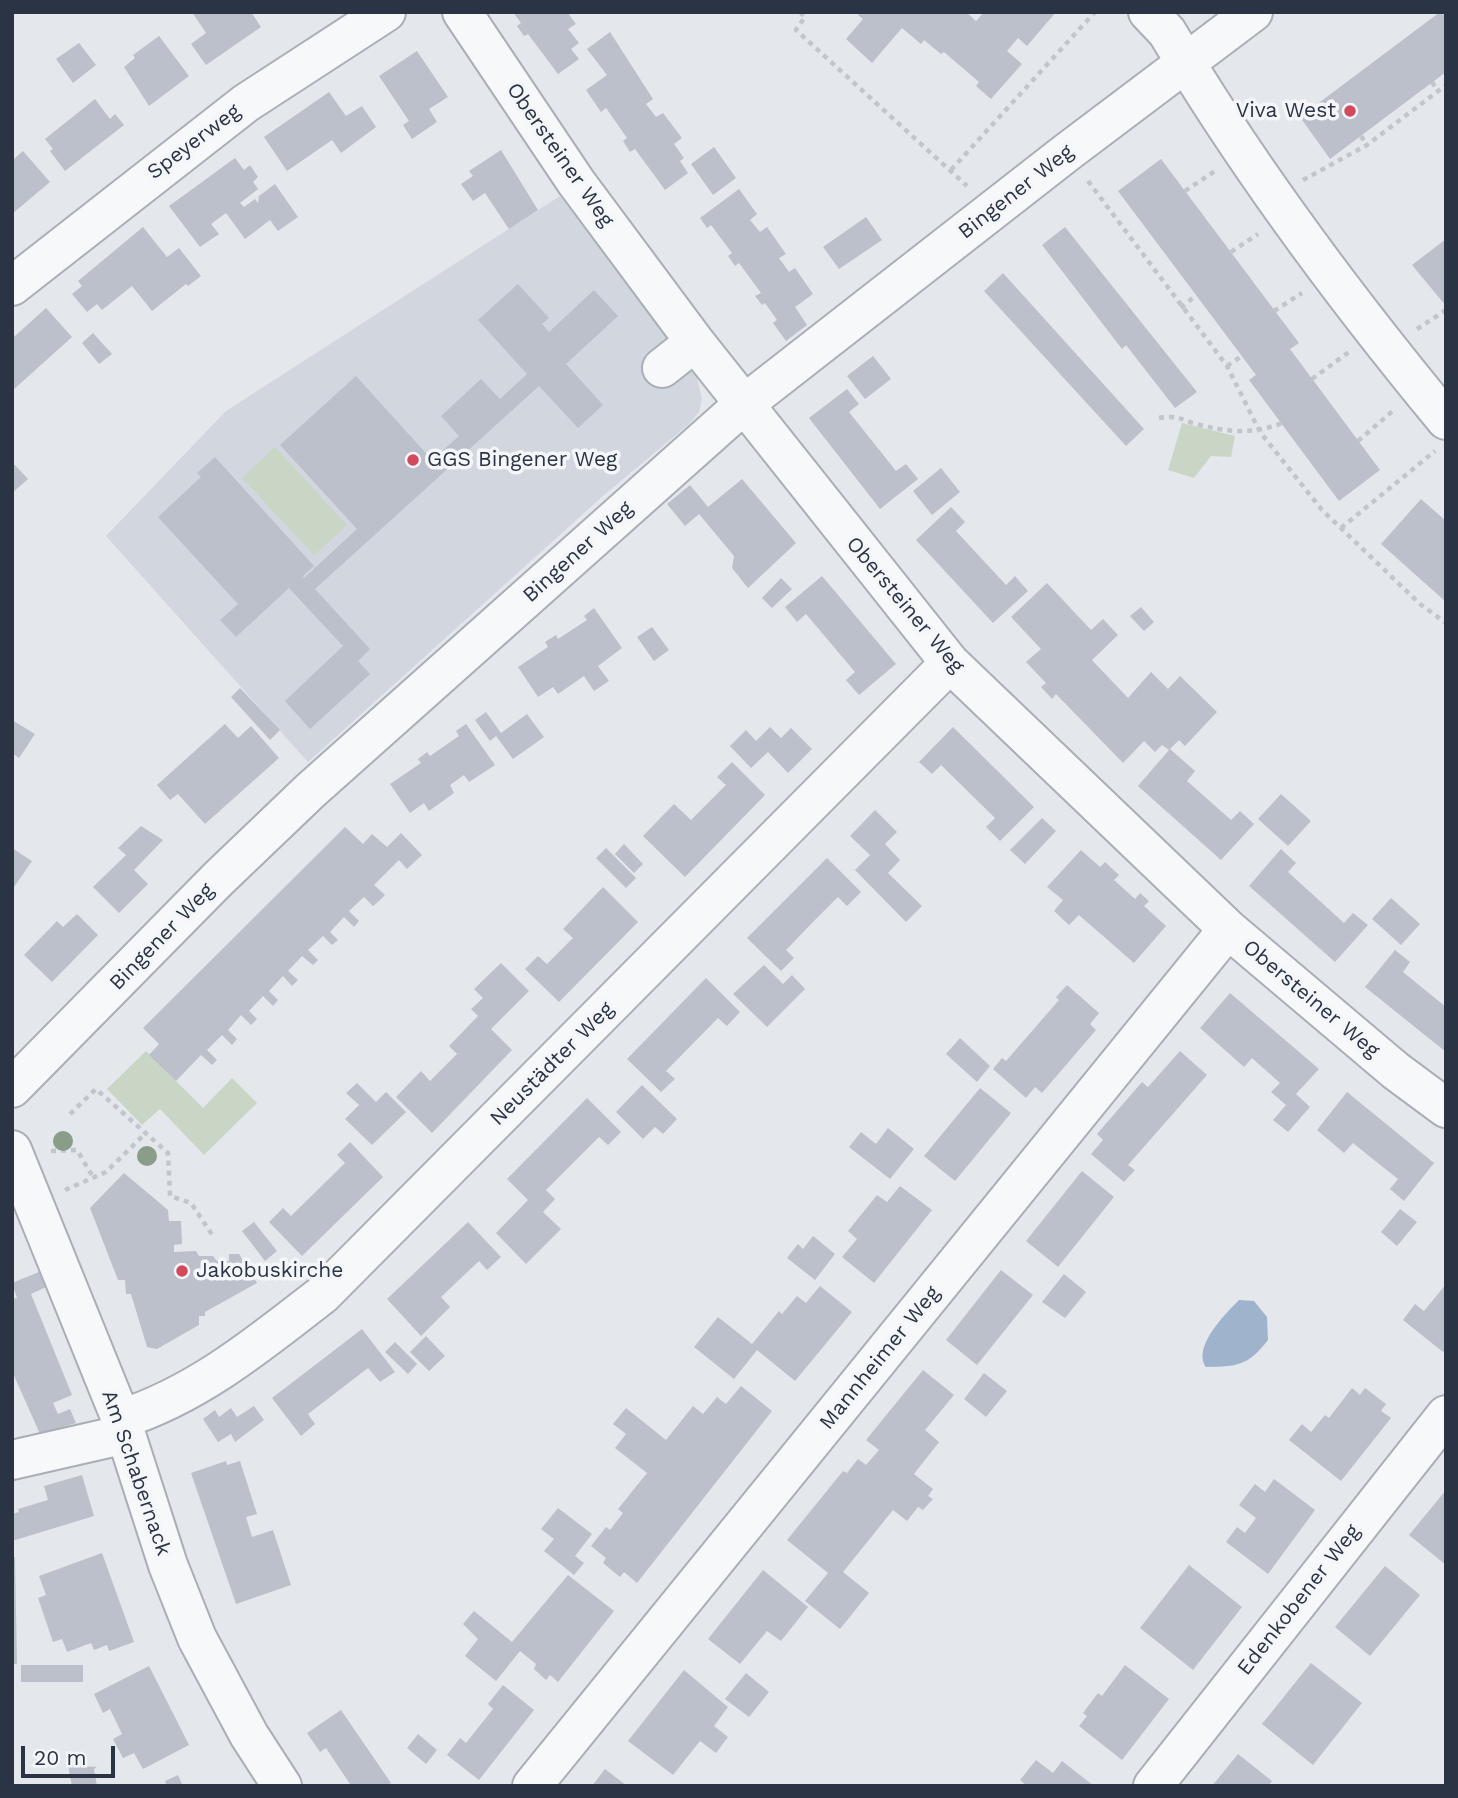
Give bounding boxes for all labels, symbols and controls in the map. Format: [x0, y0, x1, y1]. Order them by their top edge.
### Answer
street label: Obersteiner Weg [501, 78, 619, 232]
place label: Viva West [1236, 98, 1336, 124]
street label: Speyerweg [142, 99, 246, 185]
marker: Viva West [1342, 103, 1358, 119]
street label: Bingener Weg [953, 139, 1079, 245]
place label: GGS Bingener Weg [427, 447, 617, 473]
marker: GGS Bingener Weg [405, 452, 421, 468]
street label: Bingener Weg [518, 496, 638, 608]
street label: Obersteiner Weg [841, 532, 969, 678]
street label: Bingener Weg [105, 878, 219, 996]
street label: Obersteiner Weg [1238, 935, 1384, 1063]
street label: Neustädter Weg [485, 997, 619, 1131]
place label: Jakobuskirche [196, 1258, 343, 1284]
marker: Jakobuskirche [174, 1263, 190, 1279]
street label: Mannheimer Weg [815, 1281, 945, 1435]
street label: Am Schabernack [96, 1387, 176, 1559]
street label: Edenkobener Weg [1232, 1520, 1366, 1680]
scale bar [24, 1731, 119, 1775]
text: 20 m [34, 1745, 86, 1770]

